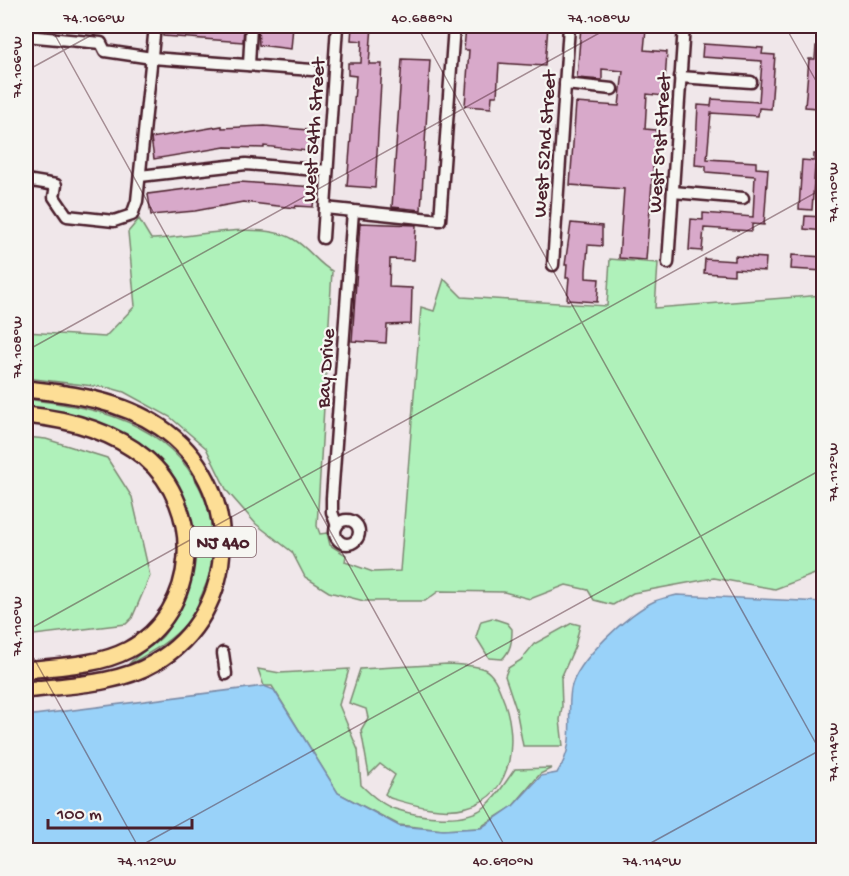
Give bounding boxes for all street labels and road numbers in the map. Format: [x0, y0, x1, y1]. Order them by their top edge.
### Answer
street label: West 54th Street [299, 56, 332, 203]
street label: West 52nd Street [530, 68, 563, 218]
street label: West 51st Street [645, 71, 678, 214]
street label: Bay Drive [313, 327, 342, 410]
road number: NJ 440 [190, 527, 256, 557]

